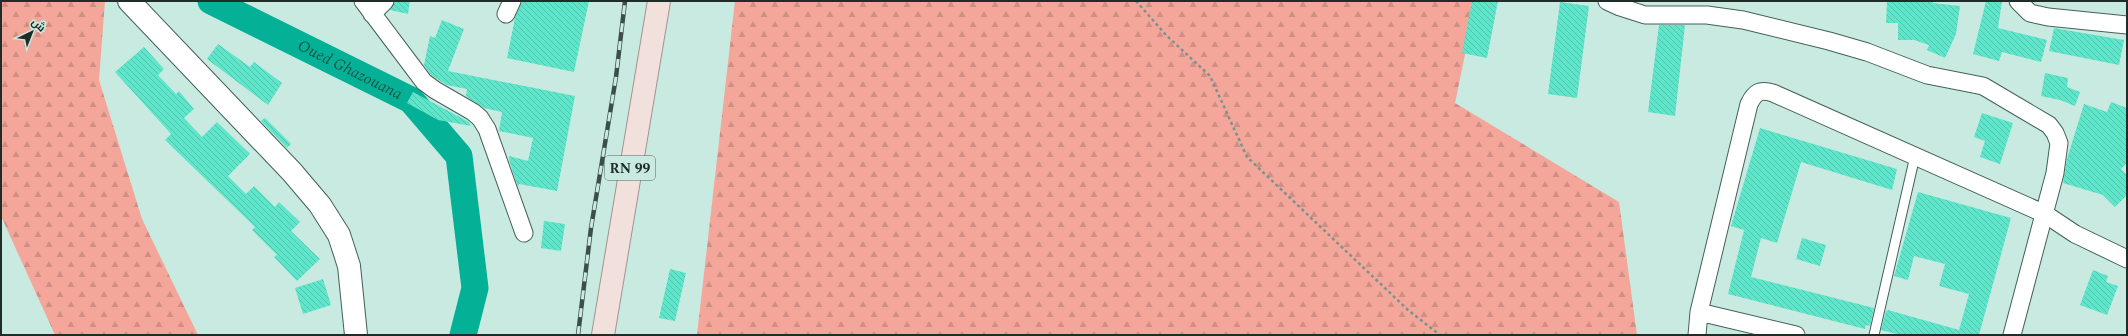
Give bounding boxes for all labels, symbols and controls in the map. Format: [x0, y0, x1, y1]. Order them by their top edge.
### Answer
north arrow [12, 12, 52, 52]
text: ش [28, 14, 49, 36]
water label: Oued Ghazouana [293, 34, 407, 106]
road number: RN 99 [605, 156, 655, 180]

